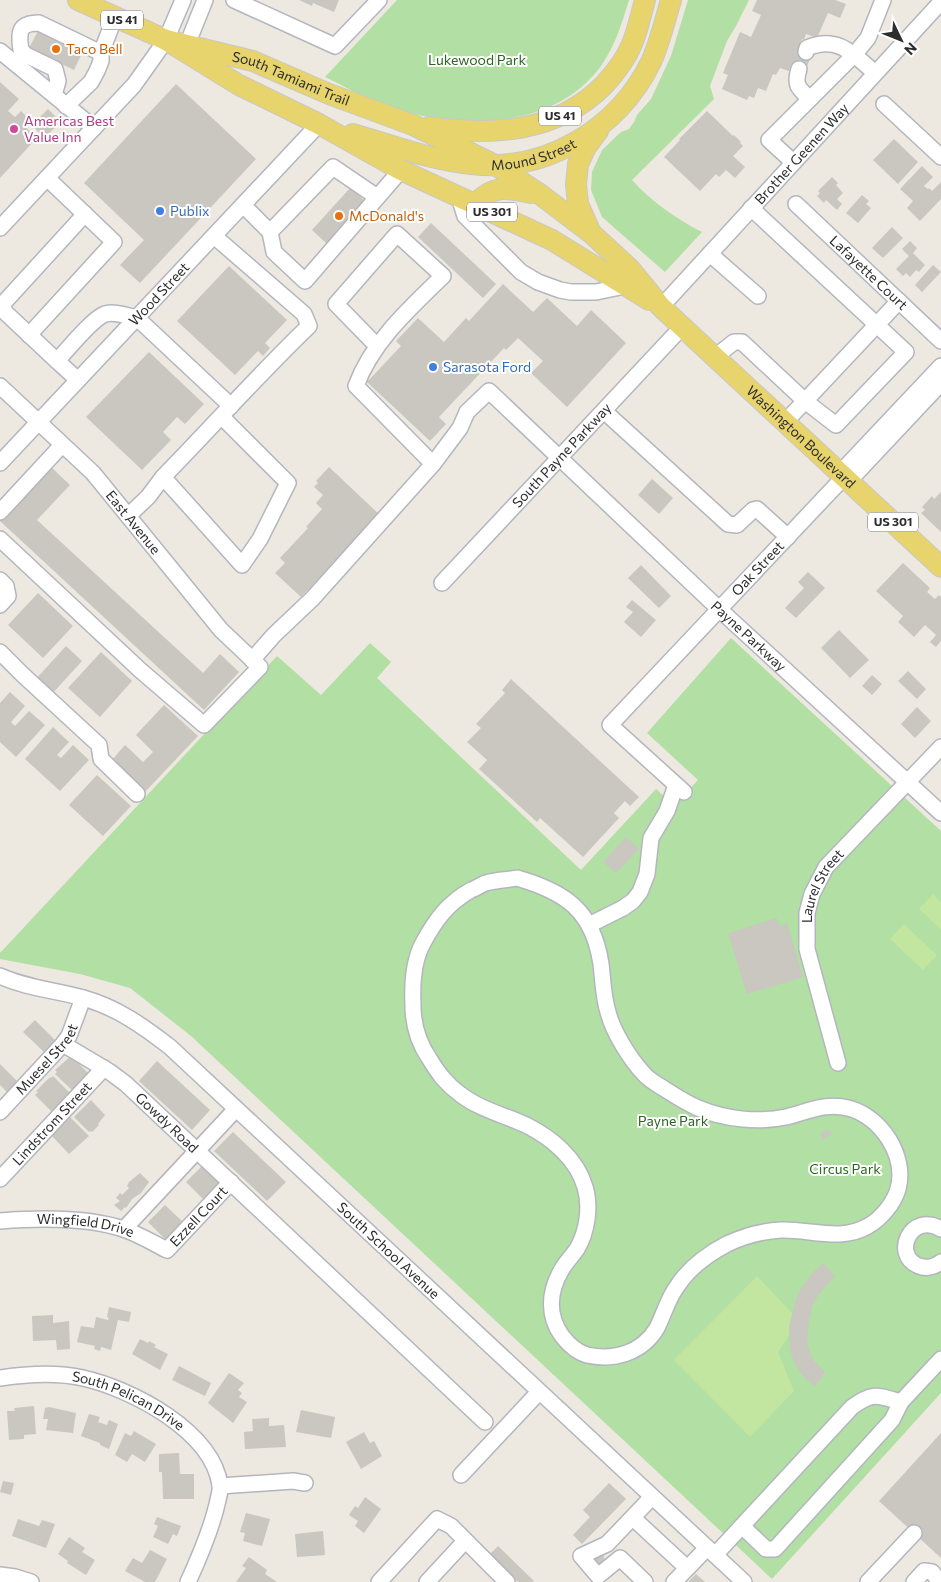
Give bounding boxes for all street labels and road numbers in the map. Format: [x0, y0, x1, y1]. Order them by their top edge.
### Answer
road number: US 41 [101, 10, 143, 30]
street label: South Tamiami Trail [231, 47, 352, 109]
street label: Brother Geenen Way [751, 99, 852, 208]
road number: US 41 [539, 106, 581, 125]
street label: Mound Street [491, 134, 579, 173]
road number: US 301 [467, 202, 517, 222]
street label: Lafayette Court [827, 232, 912, 313]
street label: Wood Street [125, 258, 193, 329]
street label: Washington Boulevard [743, 382, 860, 492]
street label: South Payne Parkway [508, 399, 614, 511]
street label: East Avenue [103, 487, 165, 557]
road number: US 301 [868, 512, 918, 532]
street label: Oak Street [728, 537, 787, 599]
street label: Payne Parkway [708, 597, 790, 675]
street label: Laurel Street [798, 845, 847, 923]
street label: Muesel Street [12, 1021, 81, 1098]
street label: Lindstrom Street [8, 1078, 95, 1168]
street label: Gowdy Road [132, 1089, 202, 1156]
street label: Ezzell Court [166, 1182, 231, 1250]
street label: South School Avenue [334, 1198, 443, 1302]
street label: Wingfield Drive [37, 1210, 137, 1240]
street label: South Pelican Drive [71, 1367, 188, 1434]

